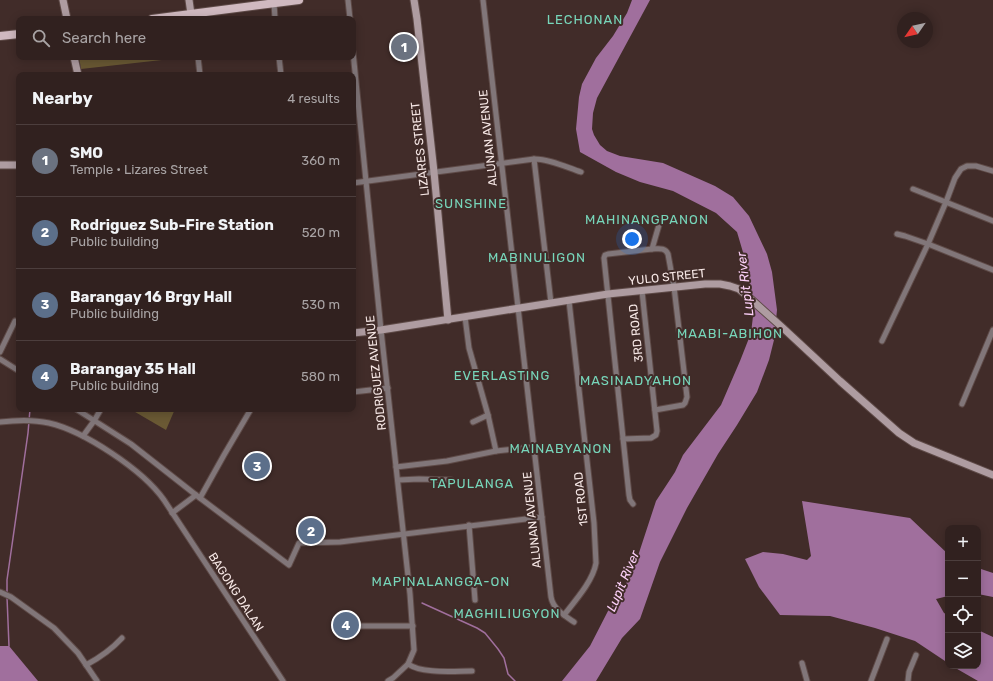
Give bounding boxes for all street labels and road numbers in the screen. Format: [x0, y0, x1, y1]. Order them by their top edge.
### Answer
street label: ALUNAN AVENUE [476, 89, 500, 187]
street label: LIZARES STREET [408, 101, 432, 197]
street label: YULO STREET [628, 266, 706, 288]
street label: 3RD ROAD [626, 303, 646, 363]
street label: RODRIGUEZ AVENUE [363, 315, 389, 431]
street label: ALUNAN AVENUE [520, 471, 544, 569]
street label: 1ST ROAD [571, 471, 591, 527]
street label: BAGONG DALAN [205, 550, 267, 634]

